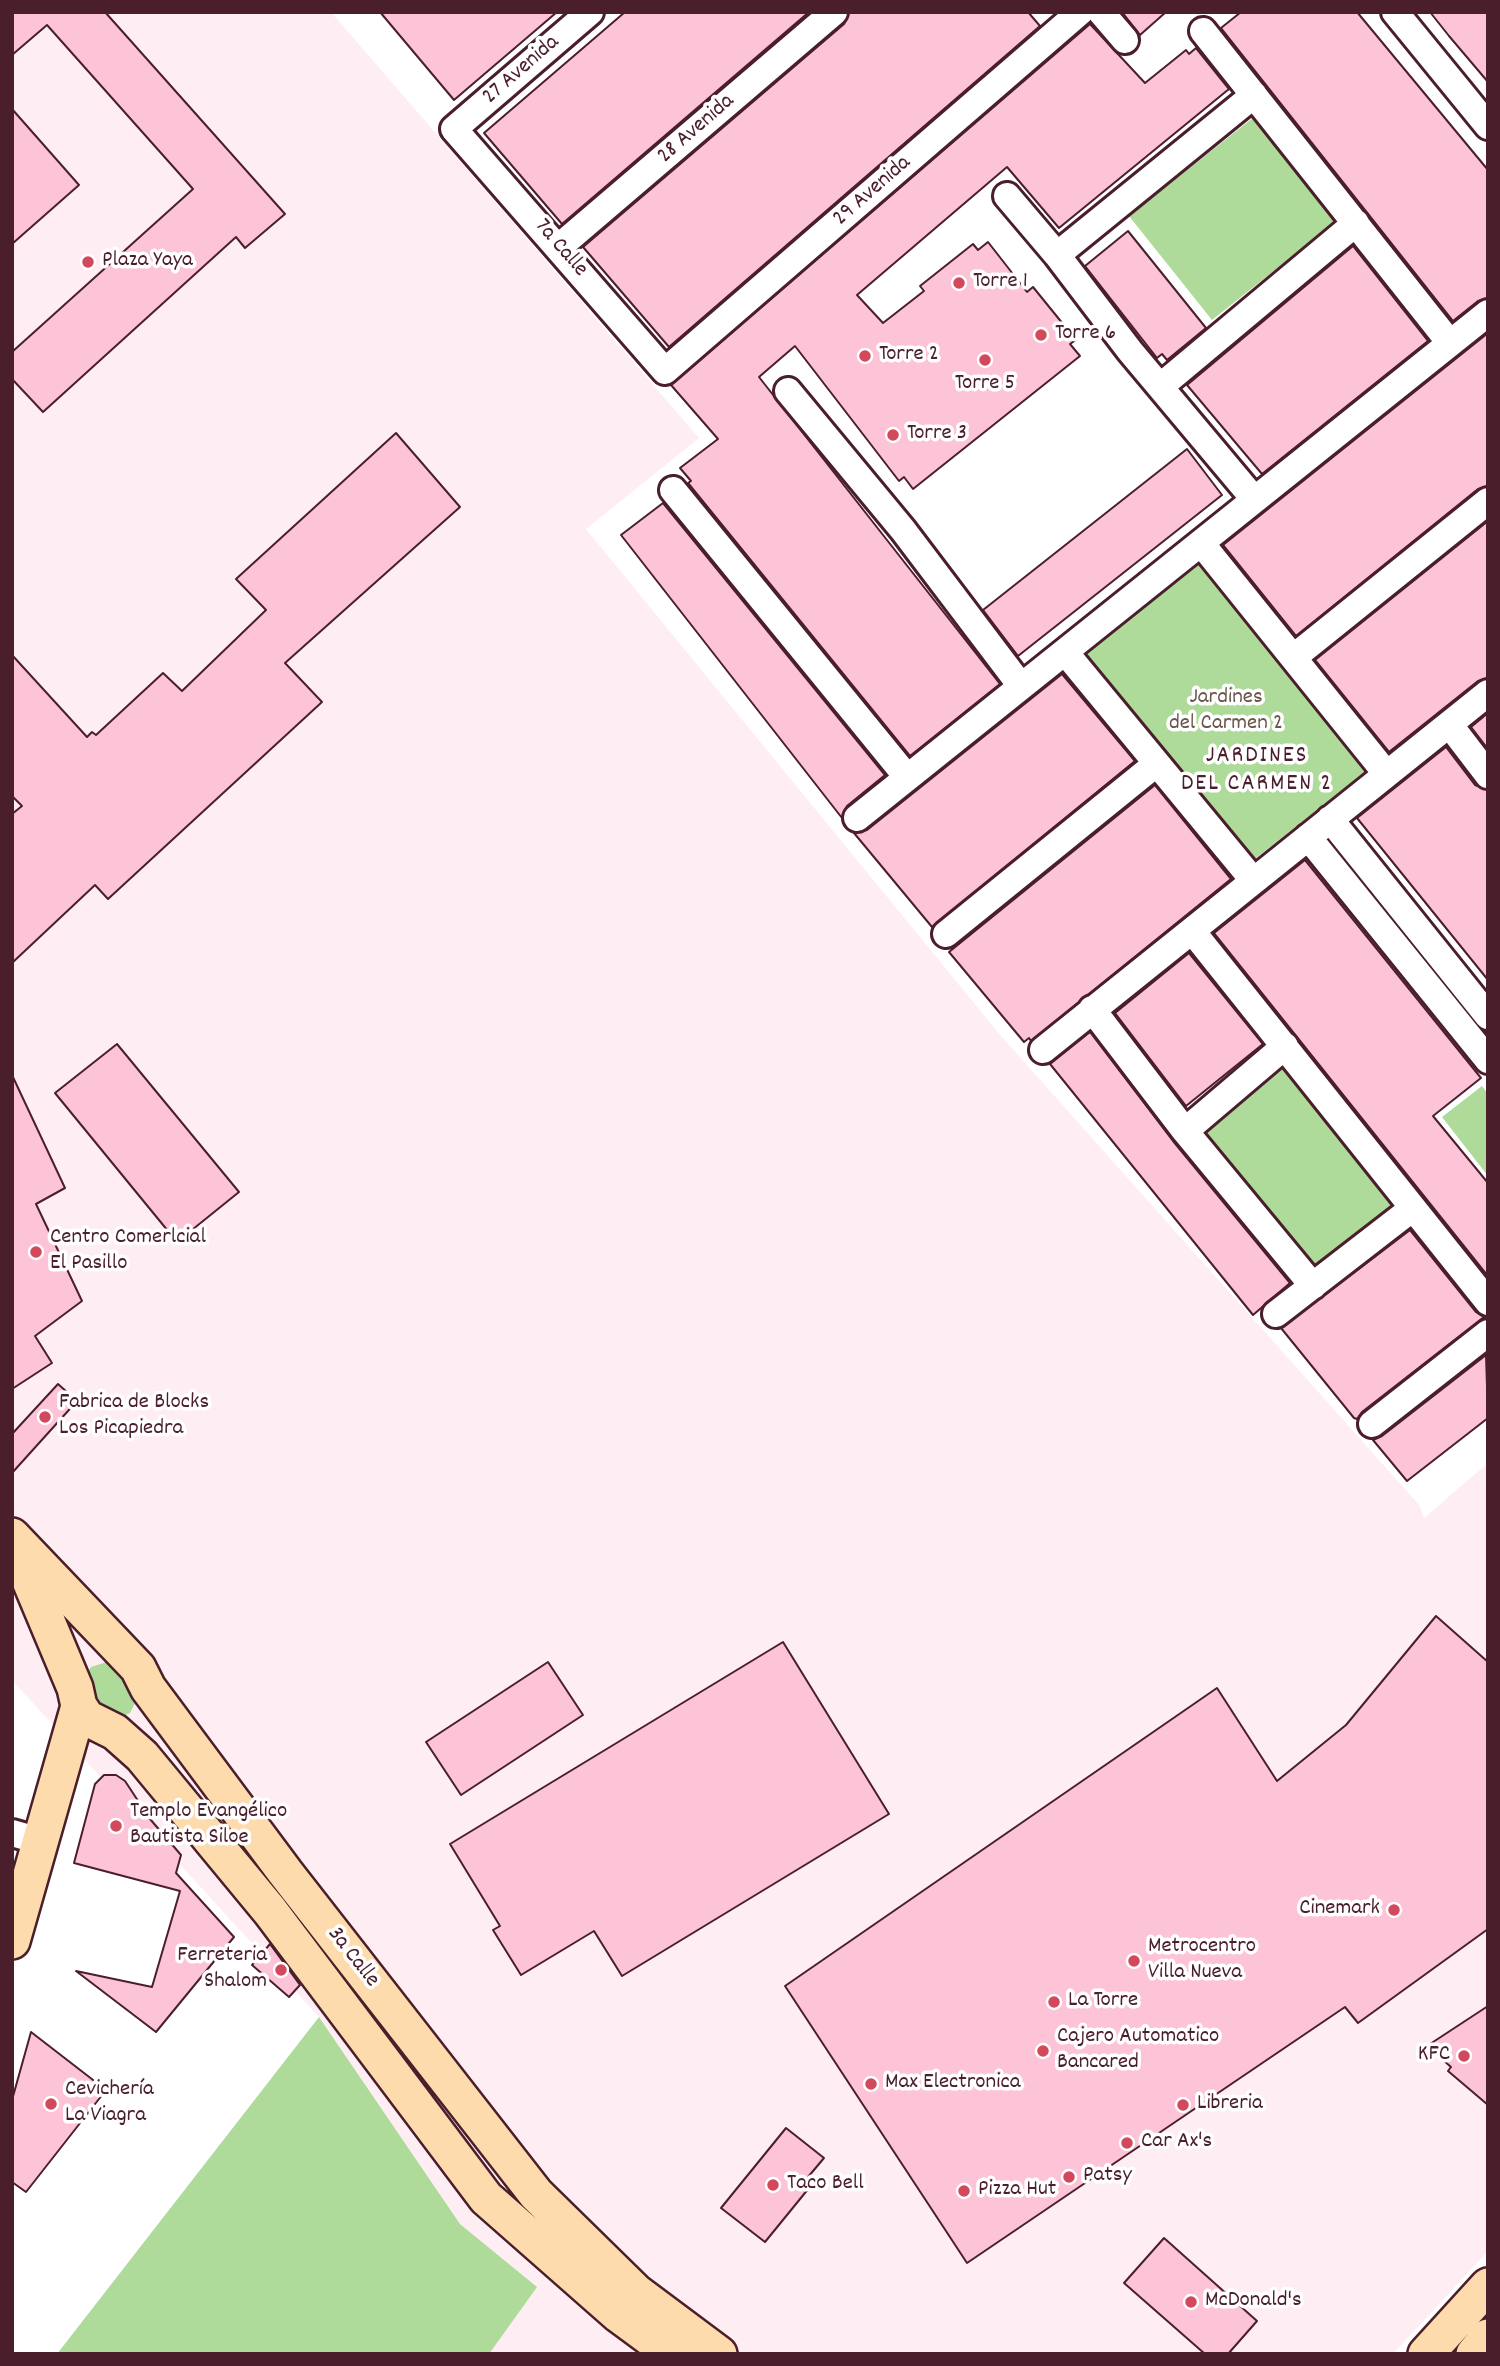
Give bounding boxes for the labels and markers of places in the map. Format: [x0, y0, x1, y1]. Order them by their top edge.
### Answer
place label: Plaza Yaya [102, 248, 193, 276]
marker: Plaza Yaya [80, 254, 96, 270]
place label: Torre 1 [973, 269, 1028, 297]
marker: Torre 1 [951, 275, 967, 291]
place label: Torre 6 [1055, 321, 1116, 349]
marker: Torre 6 [1033, 327, 1049, 343]
place label: Torre 2 [879, 342, 939, 370]
marker: Torre 2 [857, 348, 873, 364]
marker: Torre 5 [977, 352, 993, 368]
place label: Torre 5 [955, 371, 1015, 399]
place label: Torre 3 [907, 421, 967, 449]
marker: Torre 3 [885, 427, 901, 443]
place label: Centro Comerlcial El Pasillo [50, 1225, 206, 1279]
marker: Centro Comerlcial El Pasillo [28, 1244, 44, 1260]
place label: Fabrica de Blocks Los Picapiedra [59, 1390, 209, 1444]
marker: Fabrica de Blocks Los Picapiedra [37, 1409, 53, 1425]
place label: Templo Evangélico Bautista Siloe [130, 1799, 287, 1853]
marker: Templo Evangélico Bautista Siloe [108, 1818, 124, 1834]
place label: Cinemark [1299, 1896, 1380, 1924]
marker: Cinemark [1386, 1902, 1402, 1918]
place label: Metrocentro Villa Nueva [1148, 1934, 1256, 1988]
place label: Ferreteria Shalom [177, 1943, 267, 1997]
marker: Metrocentro Villa Nueva [1126, 1953, 1142, 1969]
marker: Ferreteria Shalom [273, 1962, 289, 1978]
place label: La Torre [1068, 1988, 1138, 2016]
marker: La Torre [1046, 1994, 1062, 2010]
place label: Cajero Automatico Bancared [1057, 2024, 1219, 2078]
place label: KFC [1418, 2042, 1450, 2070]
marker: Cajero Automatico Bancared [1035, 2043, 1051, 2059]
marker: KFC [1456, 2048, 1472, 2064]
place label: Max Electronica [885, 2070, 1020, 2098]
marker: Max Electronica [863, 2076, 879, 2092]
place label: Cevichería La Viagra [65, 2077, 154, 2131]
place label: Libreria [1197, 2091, 1263, 2119]
marker: Cevichería La Viagra [43, 2096, 59, 2112]
marker: Libreria [1175, 2097, 1191, 2113]
place label: Car Ax's [1141, 2129, 1212, 2157]
marker: Car Ax's [1119, 2135, 1135, 2151]
place label: Patsy [1083, 2163, 1132, 2191]
marker: Patsy [1061, 2169, 1077, 2185]
place label: Taco Bell [787, 2171, 864, 2199]
marker: Taco Bell [765, 2177, 781, 2193]
place label: Pizza Hut [978, 2177, 1056, 2205]
marker: Pizza Hut [956, 2183, 972, 2199]
place label: McDonald's [1205, 2288, 1302, 2316]
marker: McDonald's [1183, 2294, 1199, 2310]

